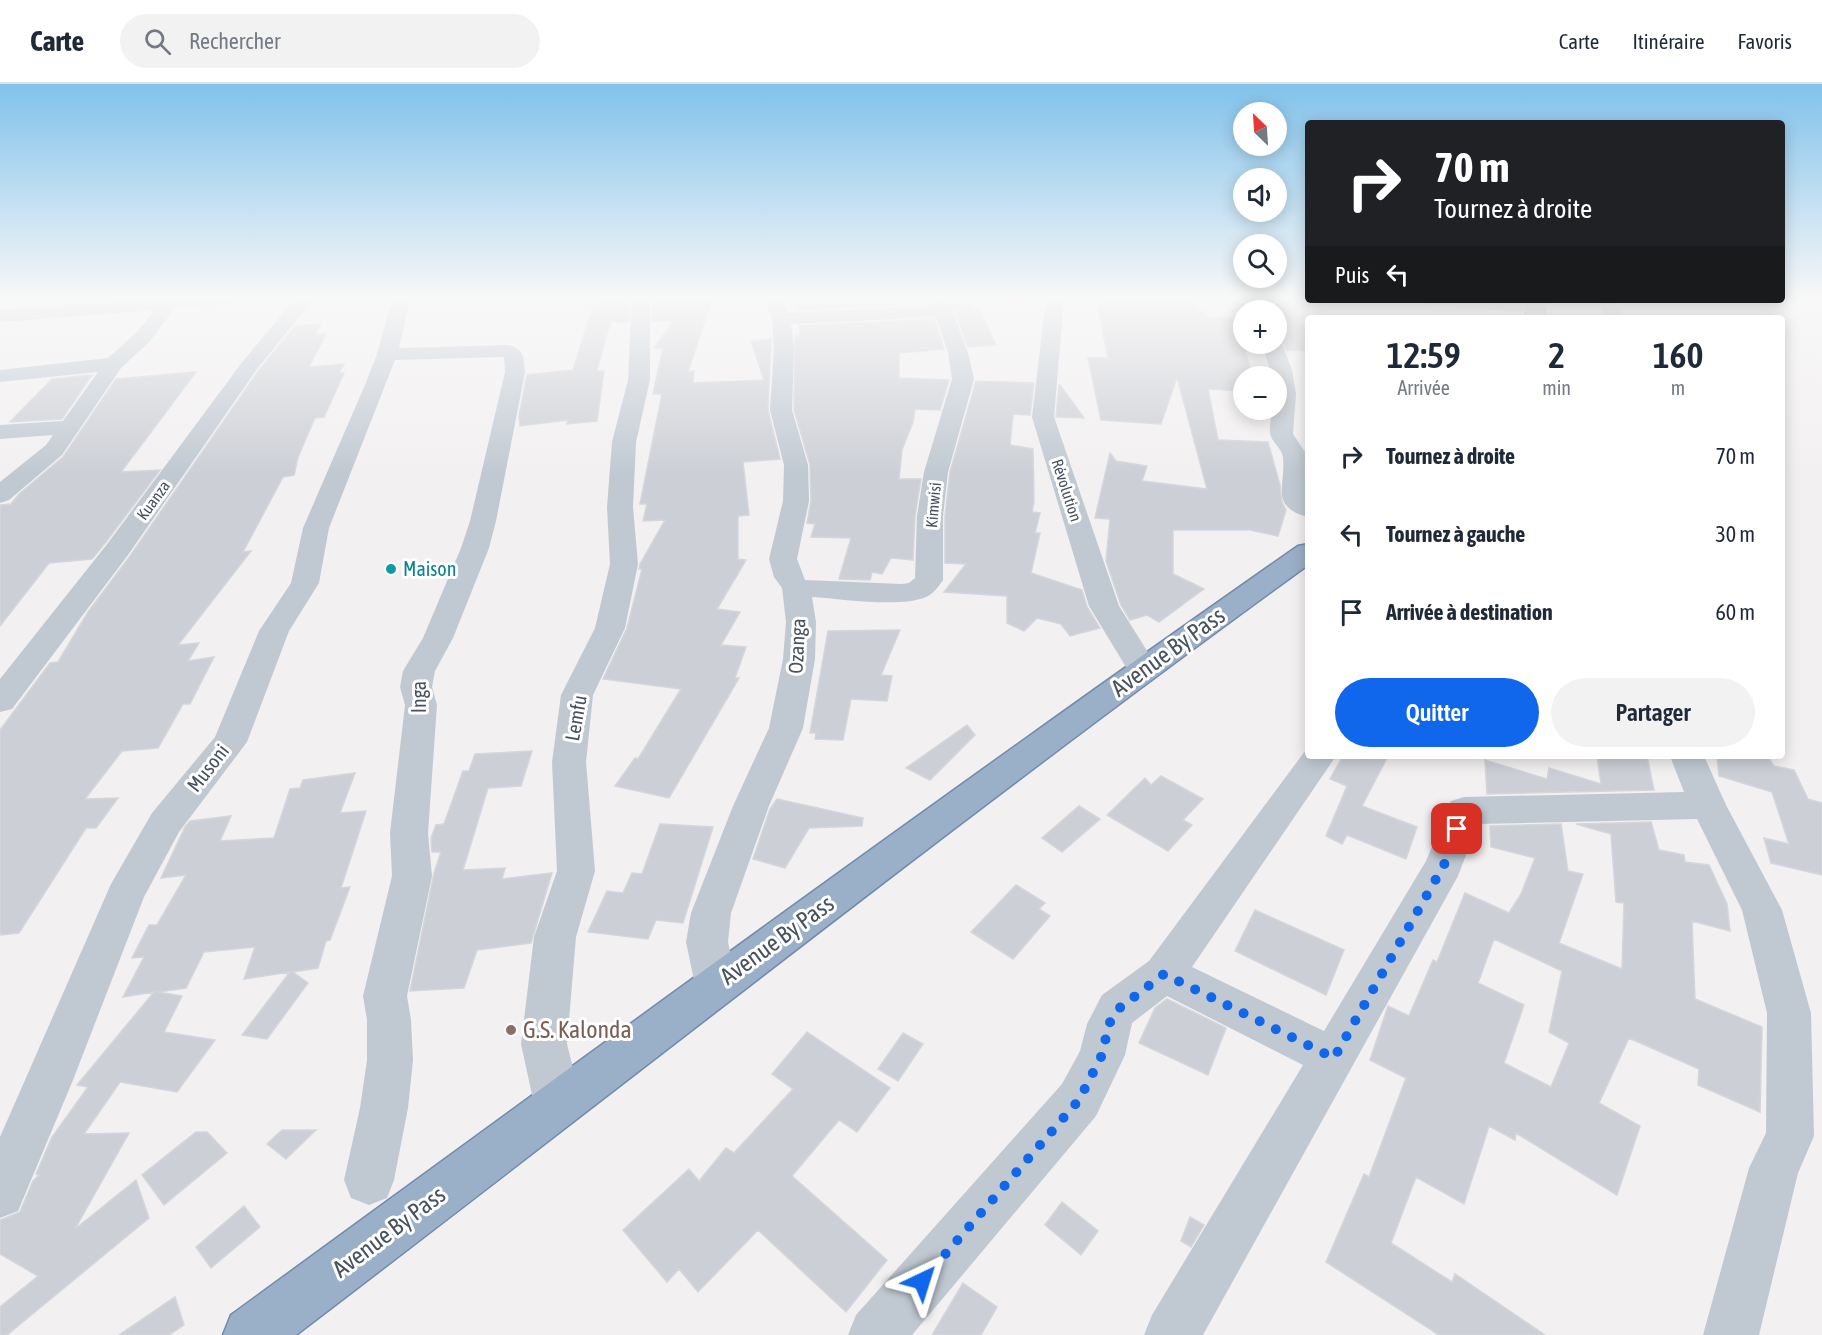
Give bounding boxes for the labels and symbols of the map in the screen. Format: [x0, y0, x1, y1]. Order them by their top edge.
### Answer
north arrow [1233, 102, 1287, 156]
street label: Révolution [1048, 457, 1086, 523]
street label: Kuanza [133, 477, 173, 523]
street label: Kimwisi [922, 481, 944, 529]
place label: Maison [403, 557, 456, 580]
marker: Maison [384, 562, 398, 576]
street label: Avenue By Pass [1106, 601, 1230, 702]
street label: Ozanga [784, 618, 809, 674]
street label: Inga [407, 681, 430, 713]
street label: Lemfu [560, 693, 591, 743]
street label: Musoni [182, 739, 233, 796]
pin [1431, 803, 1482, 854]
street label: Avenue By Pass [715, 889, 839, 990]
place label: G.S. Kalonda [523, 1016, 632, 1043]
marker: G.S. Kalonda [504, 1023, 518, 1037]
street label: Avenue By Pass [327, 1181, 450, 1283]
position arrow [890, 1249, 954, 1313]

